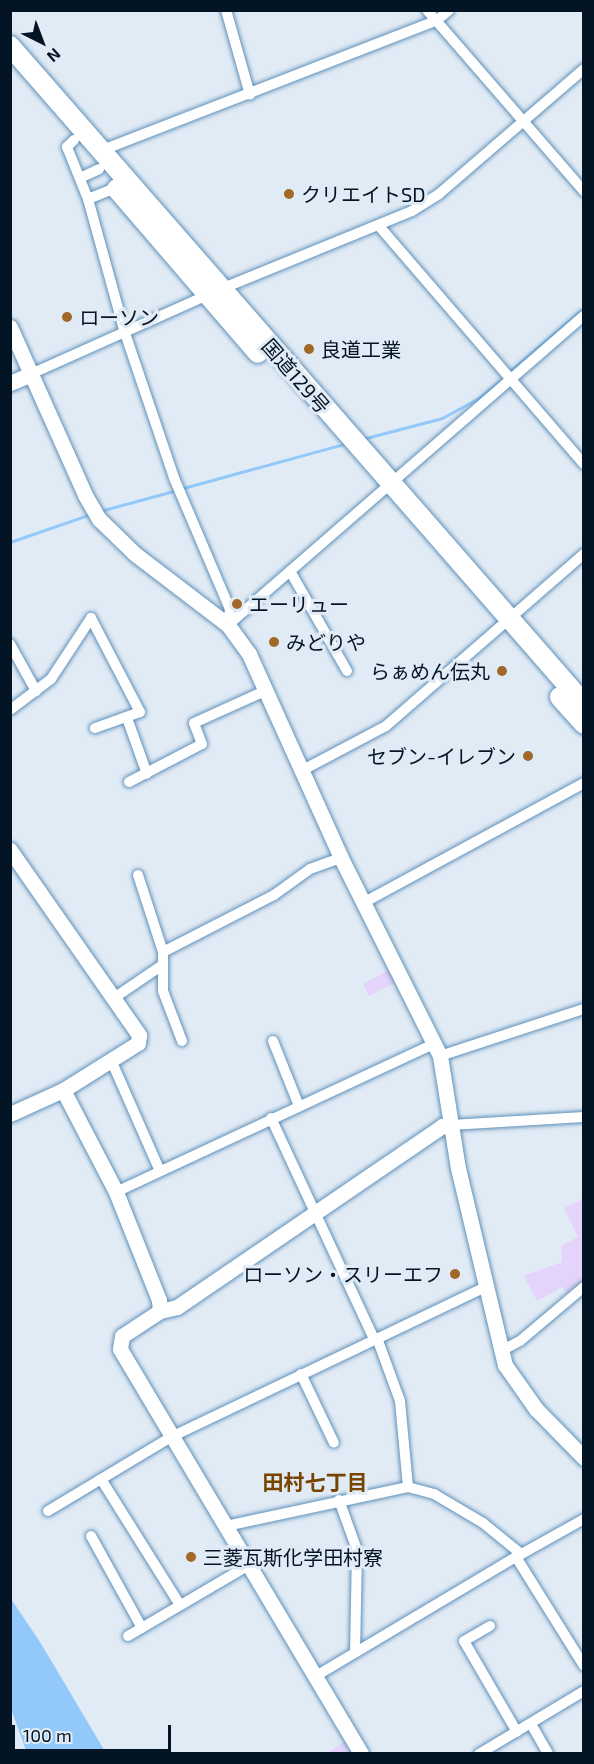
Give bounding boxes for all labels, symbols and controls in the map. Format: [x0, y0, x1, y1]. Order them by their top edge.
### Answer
north arrow [12, 12, 72, 72]
text: N [44, 45, 65, 67]
place label: クリエイトSD [301, 182, 425, 206]
marker: クリエイトSD [282, 187, 296, 201]
place label: ローソン [79, 305, 159, 329]
marker: ローソン [60, 310, 74, 324]
street label: 国道129号 [257, 334, 335, 418]
place label: 良道工業 [321, 337, 401, 361]
marker: 良道工業 [302, 342, 316, 356]
place label: エーリュー [249, 592, 349, 616]
marker: エーリュー [230, 597, 244, 611]
place label: みどりや [286, 630, 366, 654]
marker: みどりや [267, 635, 281, 649]
place label: らぁめん伝丸 [370, 659, 490, 683]
marker: らぁめん伝丸 [495, 664, 509, 678]
place label: セブン-イレブン [367, 744, 516, 768]
marker: セブン-イレブン [521, 749, 535, 763]
place label: ローソン・スリーエフ [243, 1262, 443, 1286]
marker: ローソン・スリーエフ [448, 1267, 462, 1281]
district label: 田村七丁目 [263, 1469, 367, 1495]
place label: 三菱瓦斯化学田村寮 [203, 1545, 383, 1569]
marker: 三菱瓦斯化学田村寮 [184, 1550, 198, 1564]
scale bar [15, 1713, 174, 1751]
text: 100 m [23, 1724, 72, 1746]

